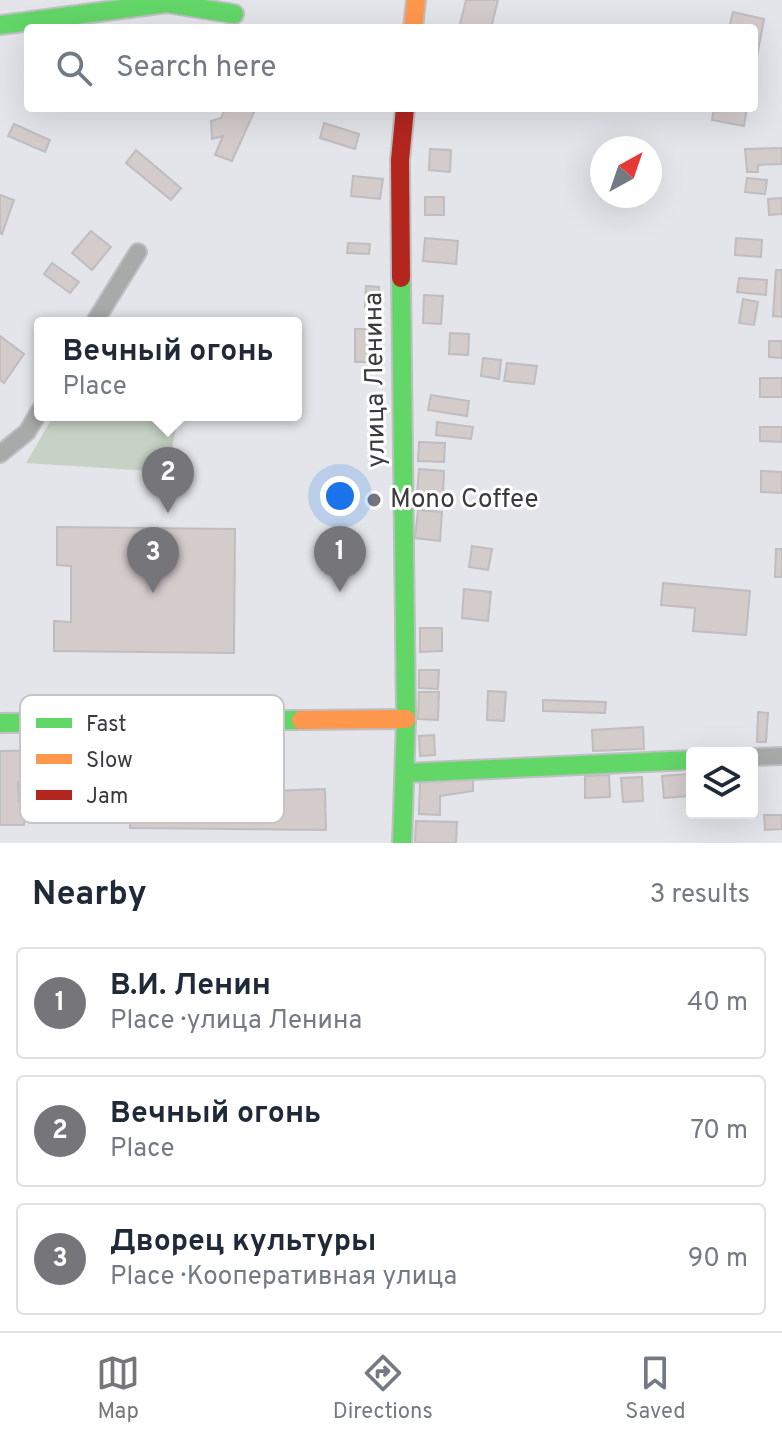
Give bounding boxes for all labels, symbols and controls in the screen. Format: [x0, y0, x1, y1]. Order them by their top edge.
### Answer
search box [24, 24, 758, 112]
icon: search [52, 46, 96, 90]
text: Search here [116, 50, 276, 87]
north arrow [590, 136, 662, 208]
street label: улица Ленина [358, 292, 394, 468]
popup [34, 317, 302, 421]
text: Вечный огонь [62, 334, 274, 371]
text: Place [62, 371, 127, 404]
pin: 2 [142, 447, 194, 513]
your location [320, 476, 360, 516]
place label: Mono Coffee [390, 484, 538, 517]
marker: Mono Coffee [365, 491, 383, 509]
pin: 1 [314, 526, 366, 592]
pin: 3 [127, 527, 179, 593]
legend [20, 695, 284, 823]
text: Fast [86, 712, 127, 739]
map controls [686, 747, 758, 819]
button: layers [686, 747, 758, 819]
text: Slow [86, 748, 133, 775]
text: Jam [86, 784, 129, 811]
text: Nearby [32, 874, 147, 917]
text: 3 results [650, 879, 750, 912]
text: В.И. Ленин [110, 968, 271, 1005]
text: 1 [55, 987, 65, 1020]
text: 40 m [687, 987, 748, 1020]
text: Place · улица Ленина [110, 1005, 362, 1038]
text: Вечный огонь [110, 1096, 321, 1133]
text: 2 [52, 1115, 68, 1148]
text: 70 m [690, 1115, 748, 1148]
text: Place [110, 1133, 174, 1166]
text: Дворец культуры [110, 1224, 376, 1261]
text: 3 [52, 1243, 68, 1276]
text: 90 m [688, 1243, 748, 1276]
text: Place · Кооперативная улица [110, 1261, 457, 1294]
tab: Map [96, 1351, 140, 1426]
tab: Directions [333, 1351, 433, 1426]
tab: Saved [625, 1351, 686, 1426]

